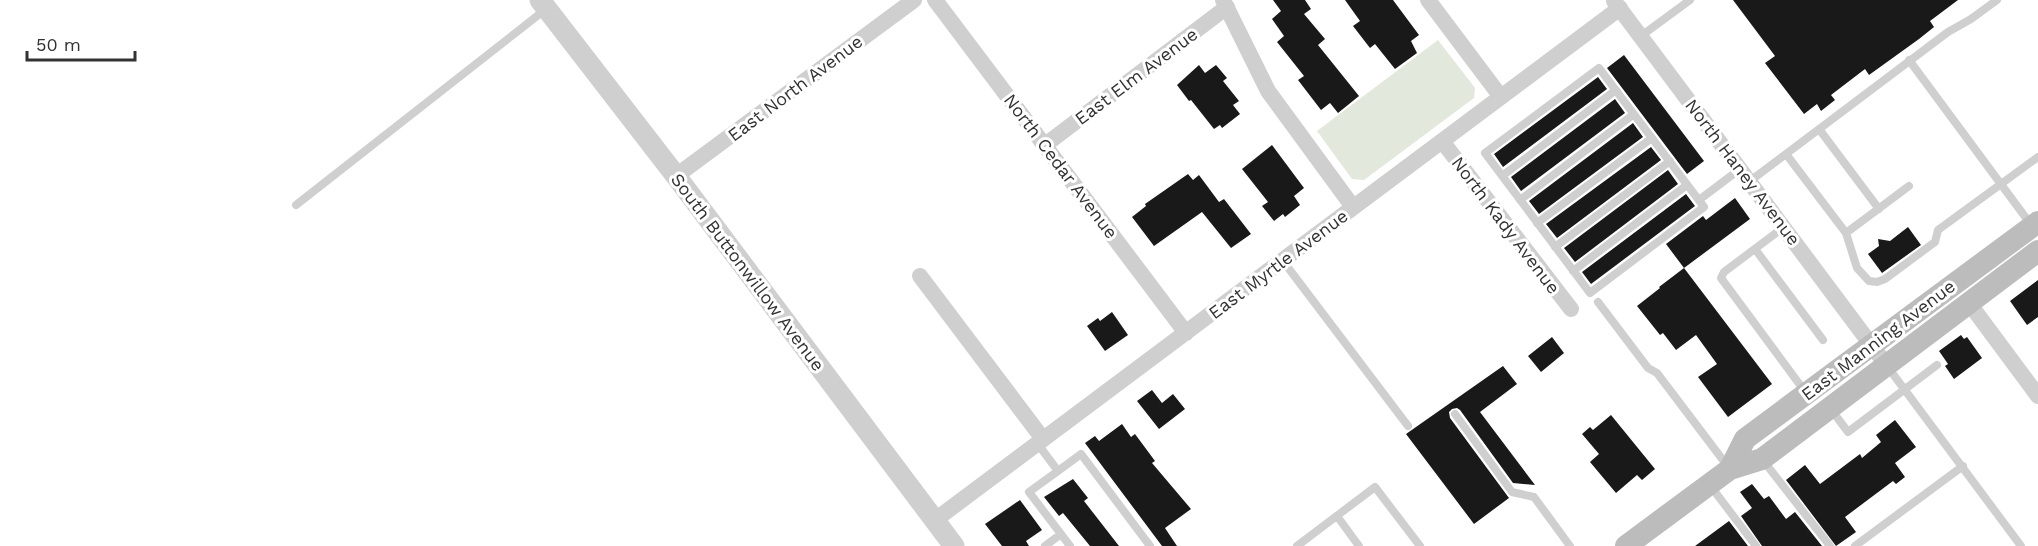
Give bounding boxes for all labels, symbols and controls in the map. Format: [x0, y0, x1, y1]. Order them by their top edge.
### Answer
street label: East Elm Avenue [1071, 23, 1201, 129]
scale bar [27, 24, 135, 62]
street label: East North Avenue [723, 30, 867, 146]
text: 50 m [36, 34, 81, 55]
street label: North Cedar Avenue [1000, 90, 1122, 242]
street label: North Haney Avenue [1681, 95, 1805, 249]
street label: North Kady Avenue [1448, 152, 1564, 298]
street label: South Buttonwillow Avenue [667, 169, 829, 375]
street label: East Myrtle Avenue [1204, 205, 1352, 323]
street label: East Manning Avenue [1797, 275, 1959, 405]

